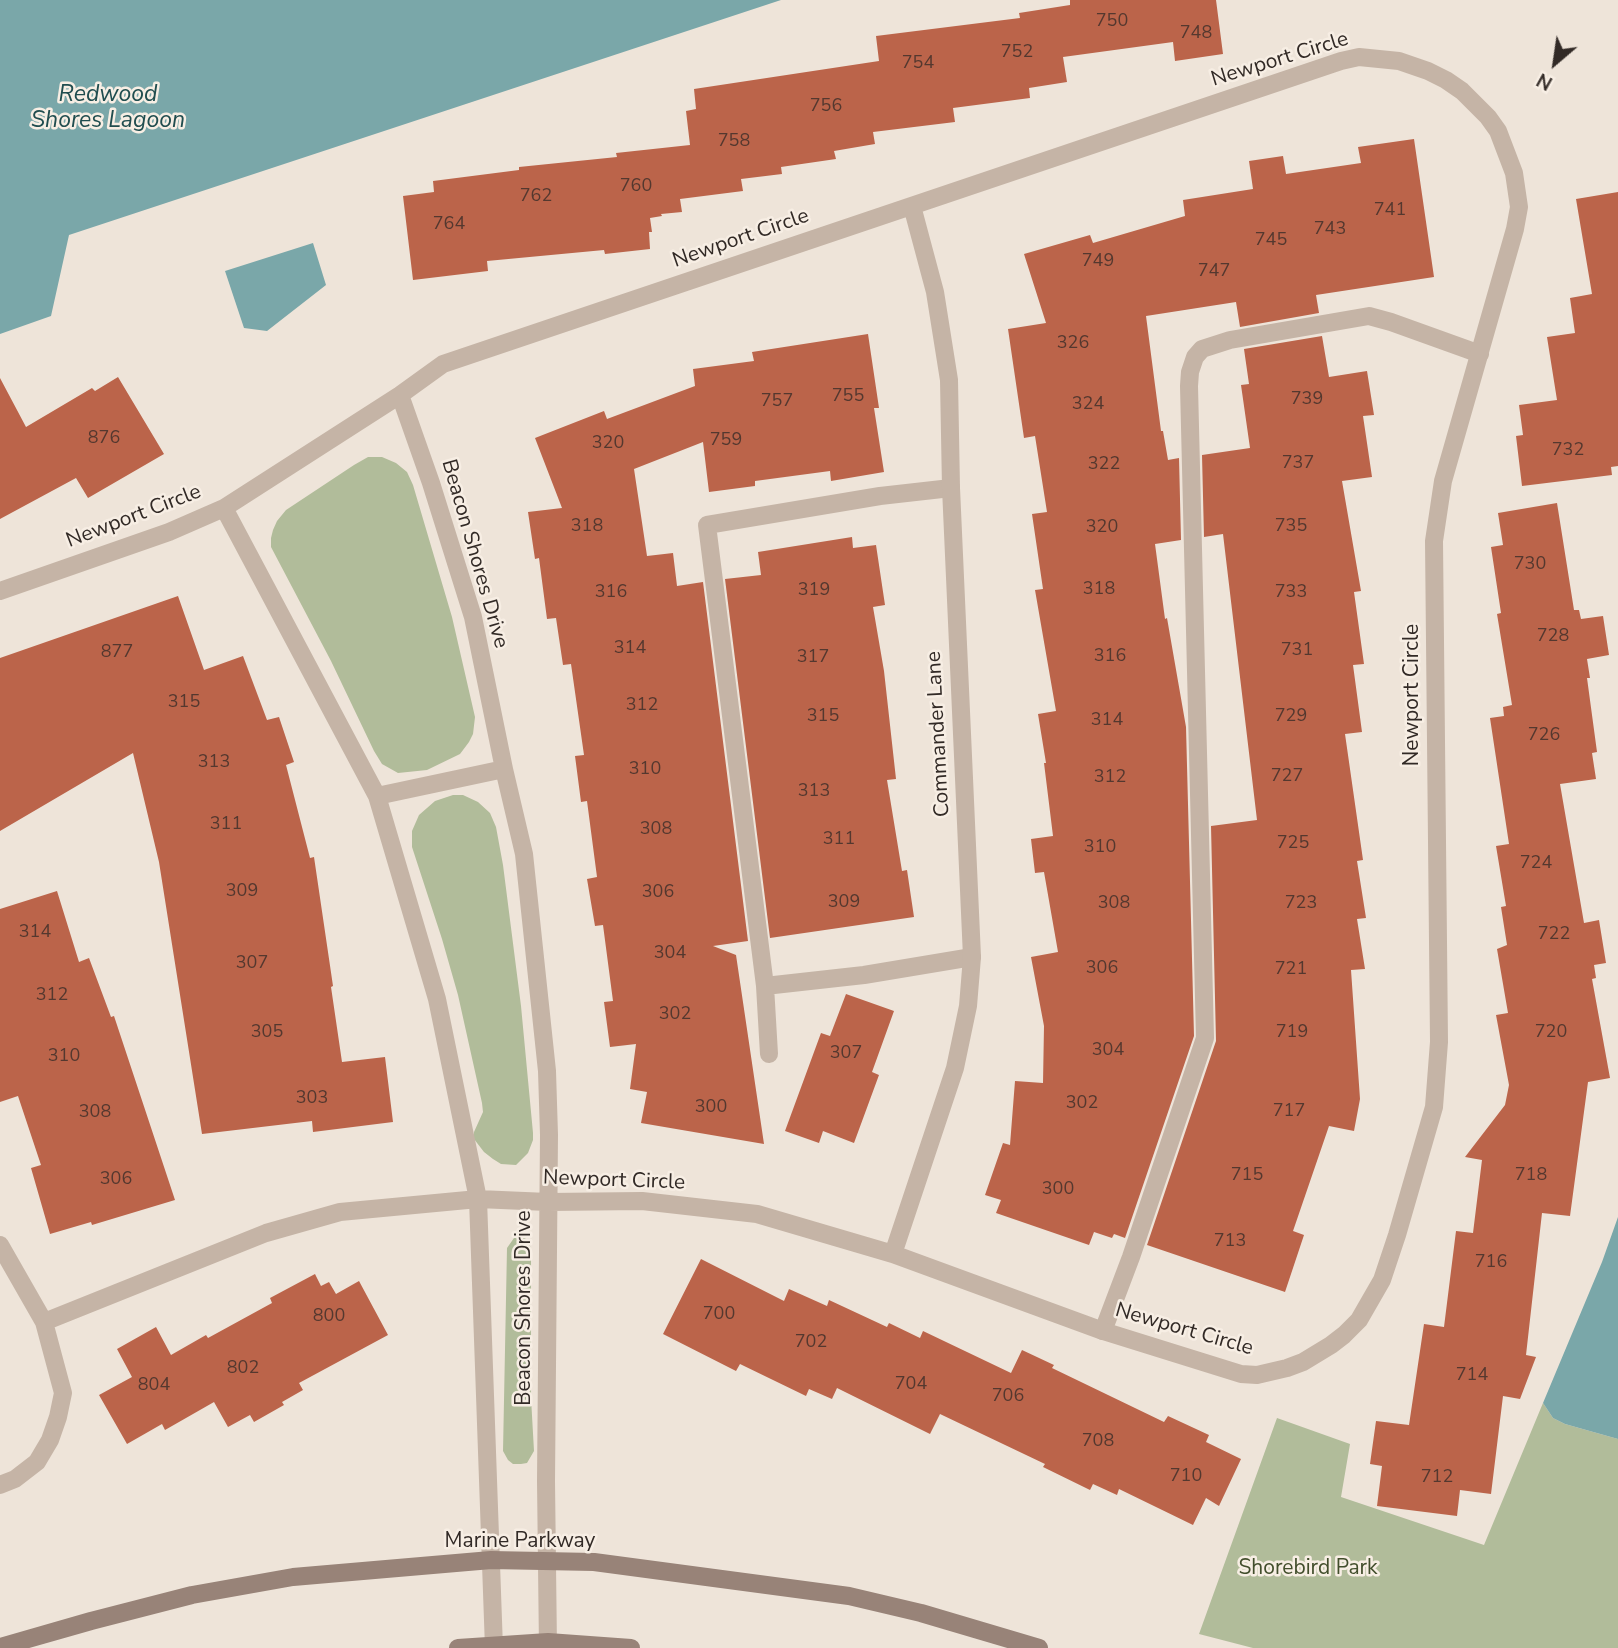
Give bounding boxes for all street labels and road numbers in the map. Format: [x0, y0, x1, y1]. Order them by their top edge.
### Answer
street label: Newport Circle [1208, 27, 1352, 93]
street label: Newport Circle [670, 204, 812, 274]
street label: Beacon Shores Drive [435, 457, 513, 651]
street label: Newport Circle [63, 480, 205, 554]
street label: Newport Circle [1400, 624, 1426, 766]
street label: Commander Lane [922, 650, 956, 818]
street label: Newport Circle [542, 1166, 686, 1196]
street label: Beacon Shores Drive [512, 1210, 538, 1406]
street label: Newport Circle [1112, 1298, 1256, 1362]
street label: Marine Parkway [445, 1529, 595, 1555]

